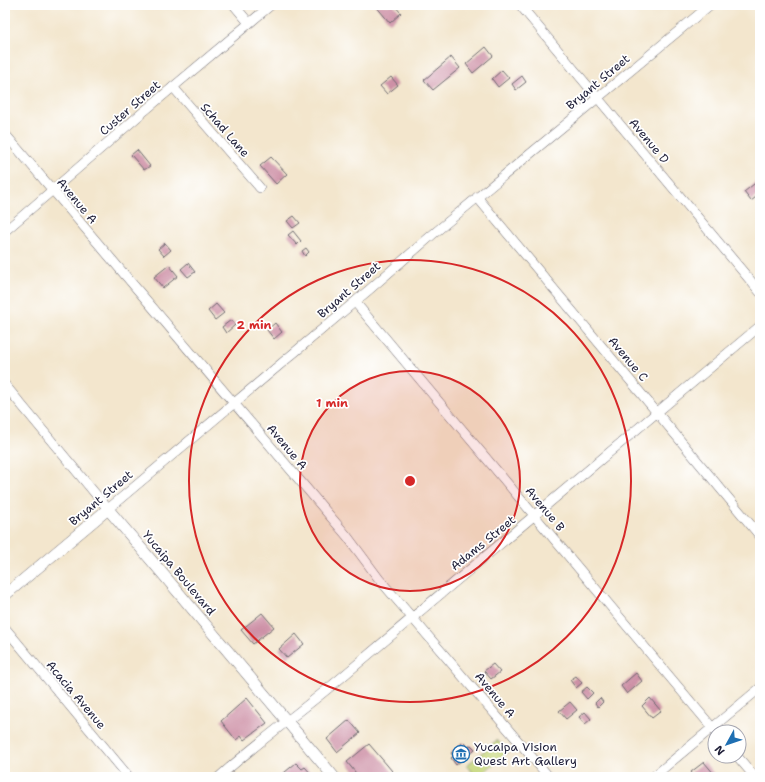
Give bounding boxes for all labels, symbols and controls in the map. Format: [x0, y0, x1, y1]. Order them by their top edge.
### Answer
street label: Bryant Street [563, 51, 633, 113]
street label: Custer Street [96, 77, 164, 139]
street label: Schad Lane [197, 100, 253, 161]
street label: Avenue D [625, 115, 673, 167]
street label: Avenue A [53, 175, 101, 227]
street label: Bryant Street [314, 258, 384, 322]
text: 2 min [237, 317, 272, 333]
street label: Avenue C [605, 333, 651, 385]
text: 1 min [316, 395, 348, 411]
street label: Avenue A [263, 421, 311, 473]
street label: Bryant Street [66, 467, 136, 529]
centre of rings [403, 474, 417, 488]
street label: Avenue B [522, 483, 568, 535]
street label: Adams Street [447, 512, 519, 574]
street label: Yucaipa Boulevard [139, 527, 219, 619]
street label: Acacia Avenue [43, 657, 110, 733]
street label: Avenue A [471, 669, 519, 721]
north arrow [707, 724, 747, 764]
place label: Yucaipa Vision Quest Art Gallery [474, 739, 577, 769]
text: N [711, 742, 728, 758]
museum icon: Yucaipa Vision Quest Art Gallery [451, 744, 471, 764]

